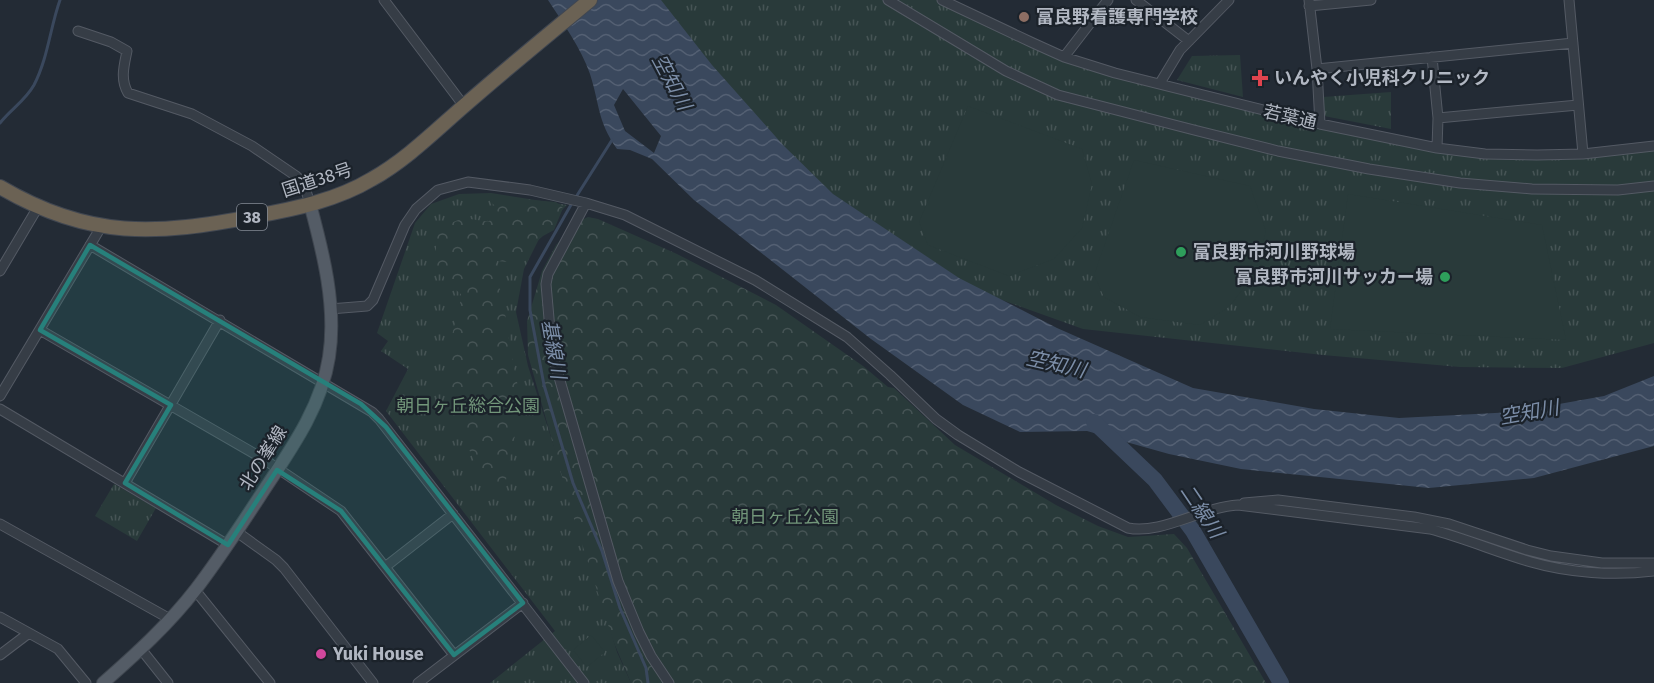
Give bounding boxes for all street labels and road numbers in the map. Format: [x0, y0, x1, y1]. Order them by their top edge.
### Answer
street label: 若葉通 [1261, 100, 1319, 134]
street label: 国道38号 [279, 158, 355, 202]
road number: 38 [237, 204, 267, 230]
street label: 北の峯線 [235, 422, 291, 494]

